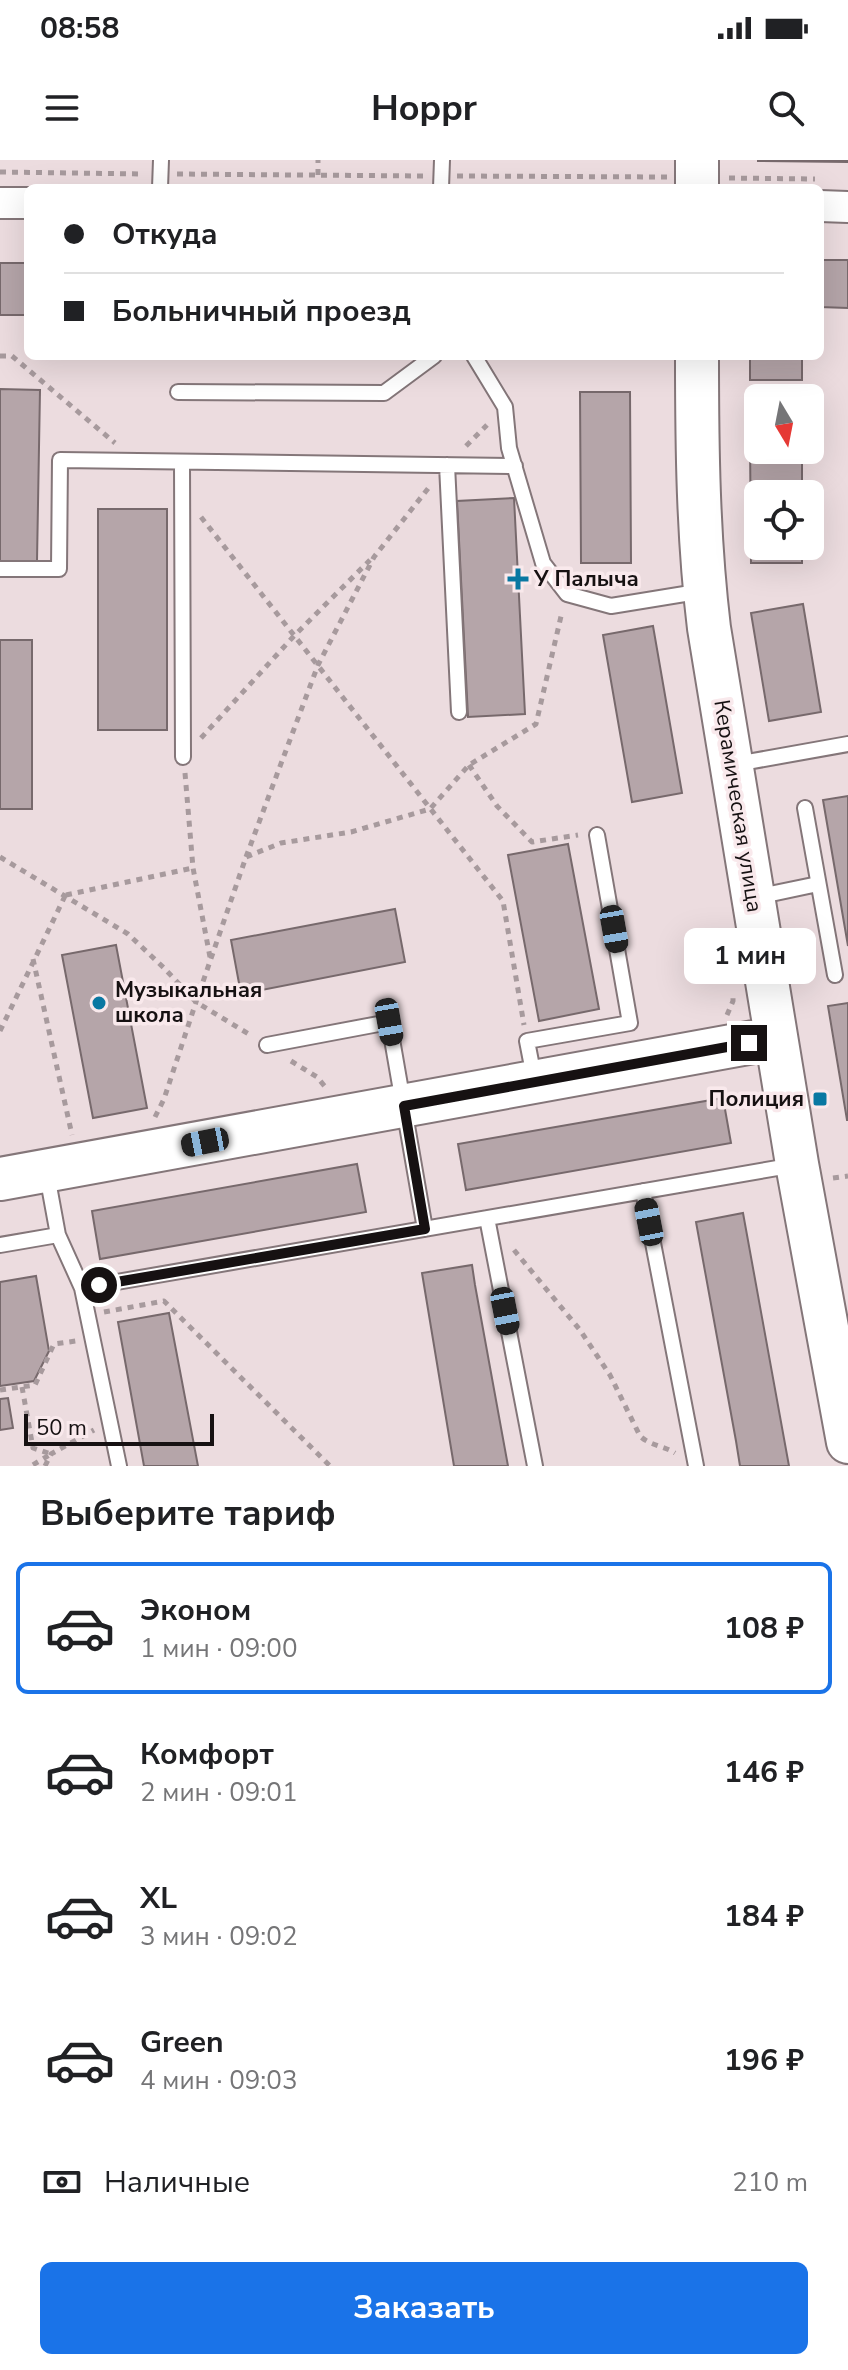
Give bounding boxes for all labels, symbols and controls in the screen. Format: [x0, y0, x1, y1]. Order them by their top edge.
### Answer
text: 08:58 [40, 8, 119, 49]
text: Hoppr [371, 84, 477, 133]
icon: menu [40, 86, 84, 130]
icon: search [764, 86, 808, 130]
text: Откуда [112, 214, 218, 255]
text: Больничный проезд [112, 291, 411, 332]
north arrow [744, 384, 824, 464]
map controls [744, 384, 824, 560]
button: locate [744, 480, 824, 560]
place label: У Палыча [533, 564, 639, 594]
marker: У Палыча [509, 570, 527, 588]
street label: Керамическая улица [706, 698, 770, 914]
car [598, 903, 630, 955]
callout: 1 мин [683, 927, 815, 983]
text: 1 мин [714, 938, 786, 973]
place label: Музыкальная школа [115, 975, 262, 1030]
marker: Музыкальная школа [90, 994, 108, 1012]
car [373, 996, 405, 1048]
route end [731, 1025, 767, 1061]
place label: Полиция [709, 1084, 804, 1114]
marker: Полиция [811, 1090, 829, 1108]
car [179, 1126, 231, 1158]
car [633, 1196, 665, 1248]
route start [81, 1267, 117, 1303]
car [489, 1285, 521, 1337]
scale bar [24, 1410, 214, 1446]
text: 50 m [36, 1413, 87, 1443]
text: Выберите тариф [40, 1489, 336, 1538]
text: Эконом [140, 1590, 251, 1631]
icon: car [44, 1592, 116, 1664]
text: 108 ₽ [724, 1608, 804, 1649]
text: 1 мин · 09:00 [140, 1631, 297, 1666]
text: Комфорт [140, 1734, 274, 1775]
icon: car [44, 1736, 116, 1808]
text: 146 ₽ [724, 1752, 804, 1793]
text: 2 мин · 09:01 [140, 1775, 297, 1810]
text: XL [140, 1878, 177, 1919]
icon: car [44, 1880, 116, 1952]
text: 184 ₽ [724, 1896, 804, 1937]
text: 3 мин · 09:02 [140, 1919, 297, 1954]
text: Green [140, 2022, 224, 2063]
icon: car [44, 2024, 116, 2096]
text: 196 ₽ [724, 2040, 804, 2081]
text: 4 мин · 09:03 [140, 2063, 297, 2098]
icon: cash [40, 2160, 84, 2204]
text: Наличные [104, 2162, 250, 2203]
text: 210 m [732, 2165, 808, 2200]
button: Заказать [40, 2262, 808, 2354]

